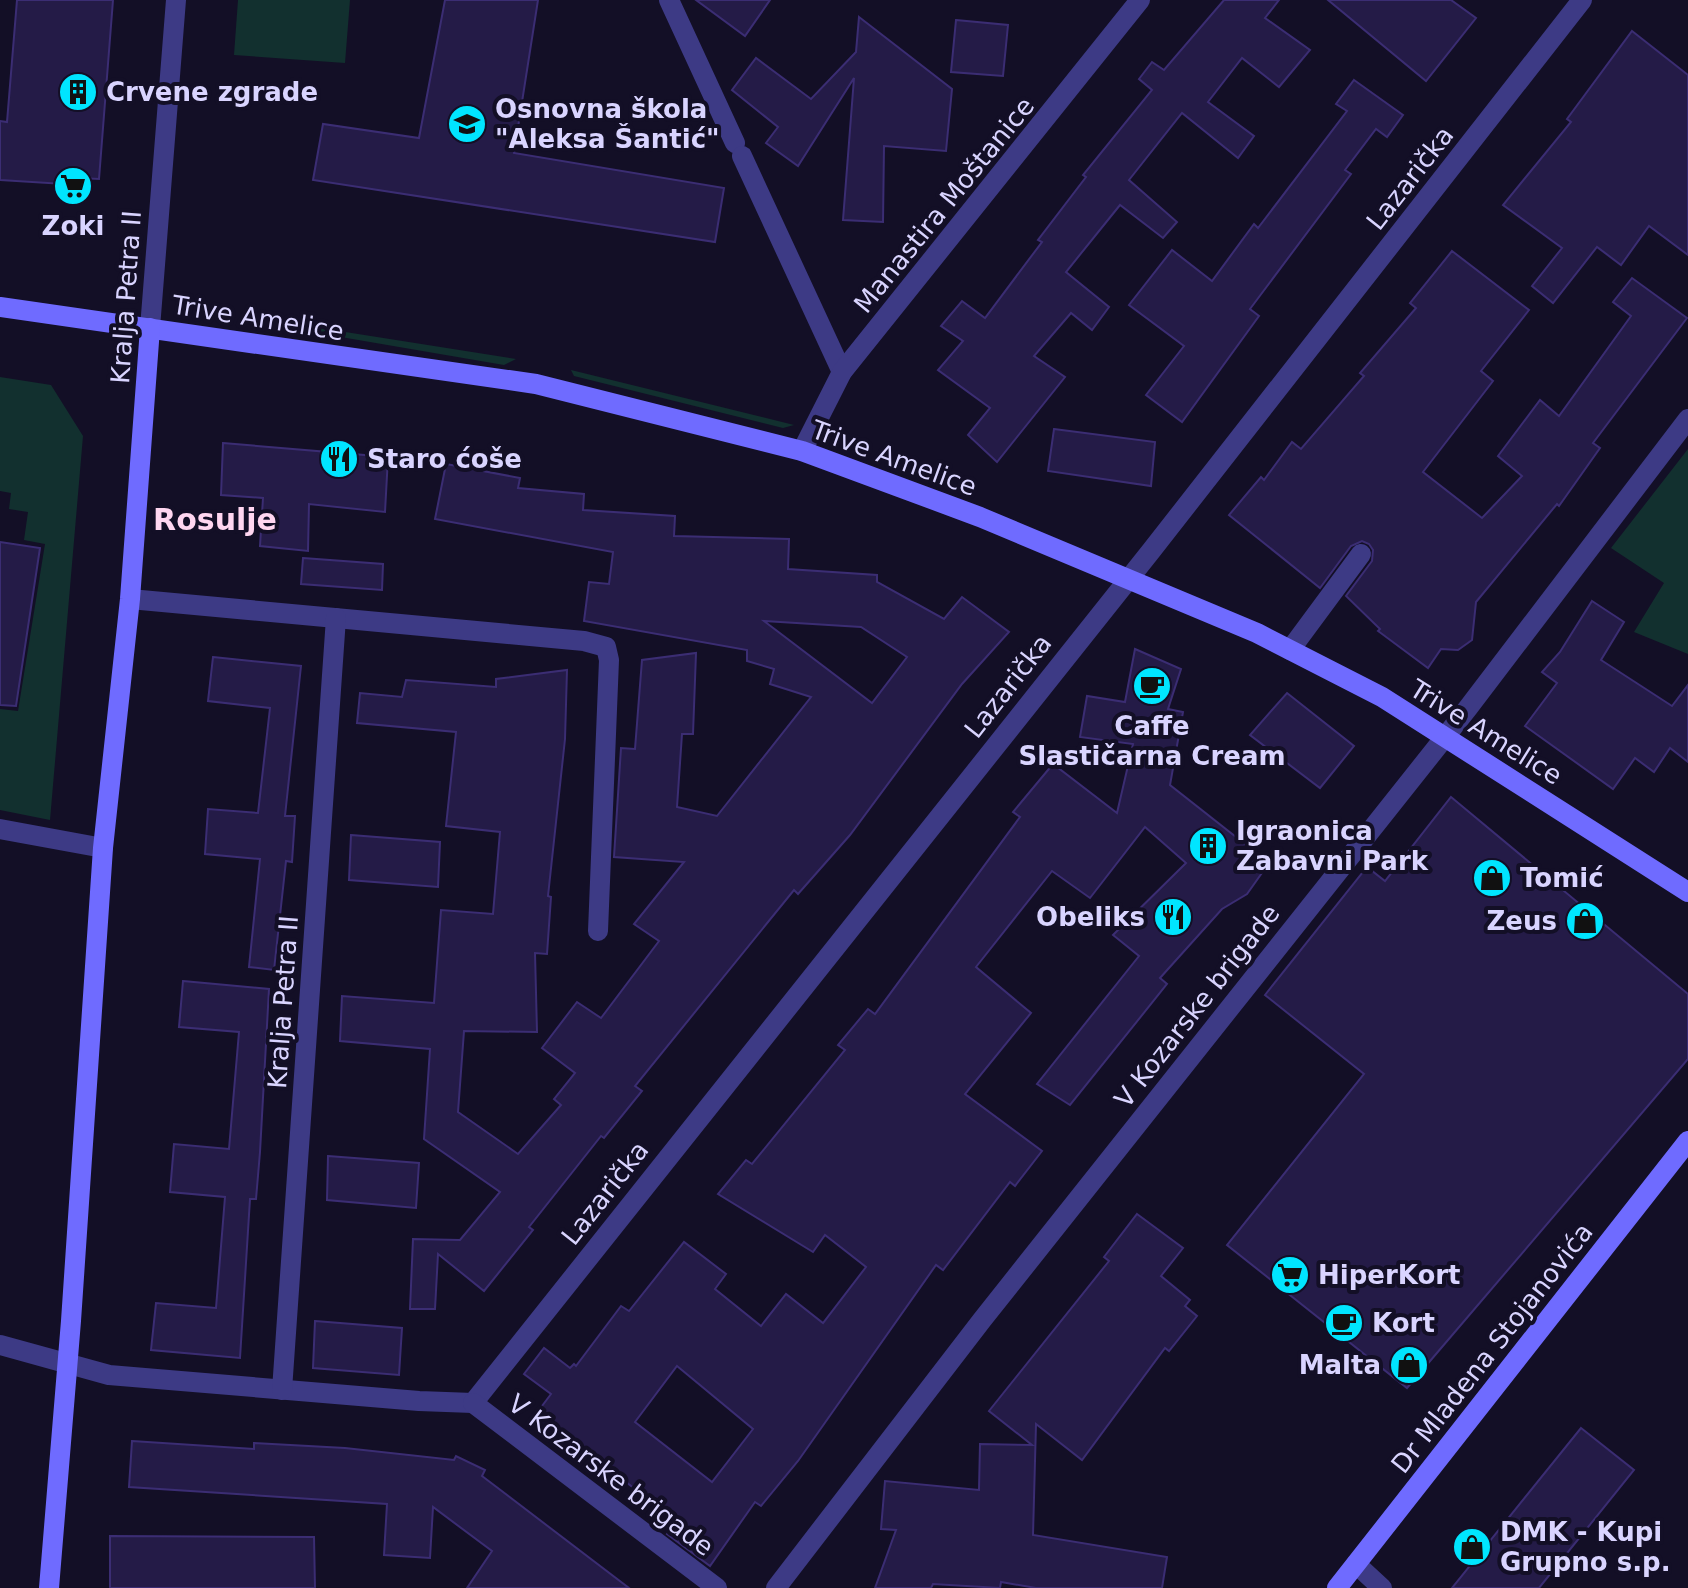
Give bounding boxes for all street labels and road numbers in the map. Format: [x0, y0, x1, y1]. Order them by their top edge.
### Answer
street label: Manastira Moštanice [848, 91, 1040, 319]
street label: Lazarička [1360, 120, 1460, 236]
street label: Kralja Petra II [105, 209, 147, 385]
street label: Trive Amelice [169, 289, 346, 346]
street label: Trive Amelice [806, 414, 981, 502]
street label: Lazarička [958, 628, 1058, 744]
street label: Trive Amelice [1404, 673, 1568, 791]
street label: V Kozarske brigade [1108, 899, 1286, 1113]
street label: Kralja Petra II [262, 914, 304, 1090]
street label: Lazarička [555, 1135, 655, 1251]
street label: Dr Mladena Stojanovića [1385, 1217, 1599, 1479]
street label: V Kozarske brigade [502, 1388, 720, 1562]

